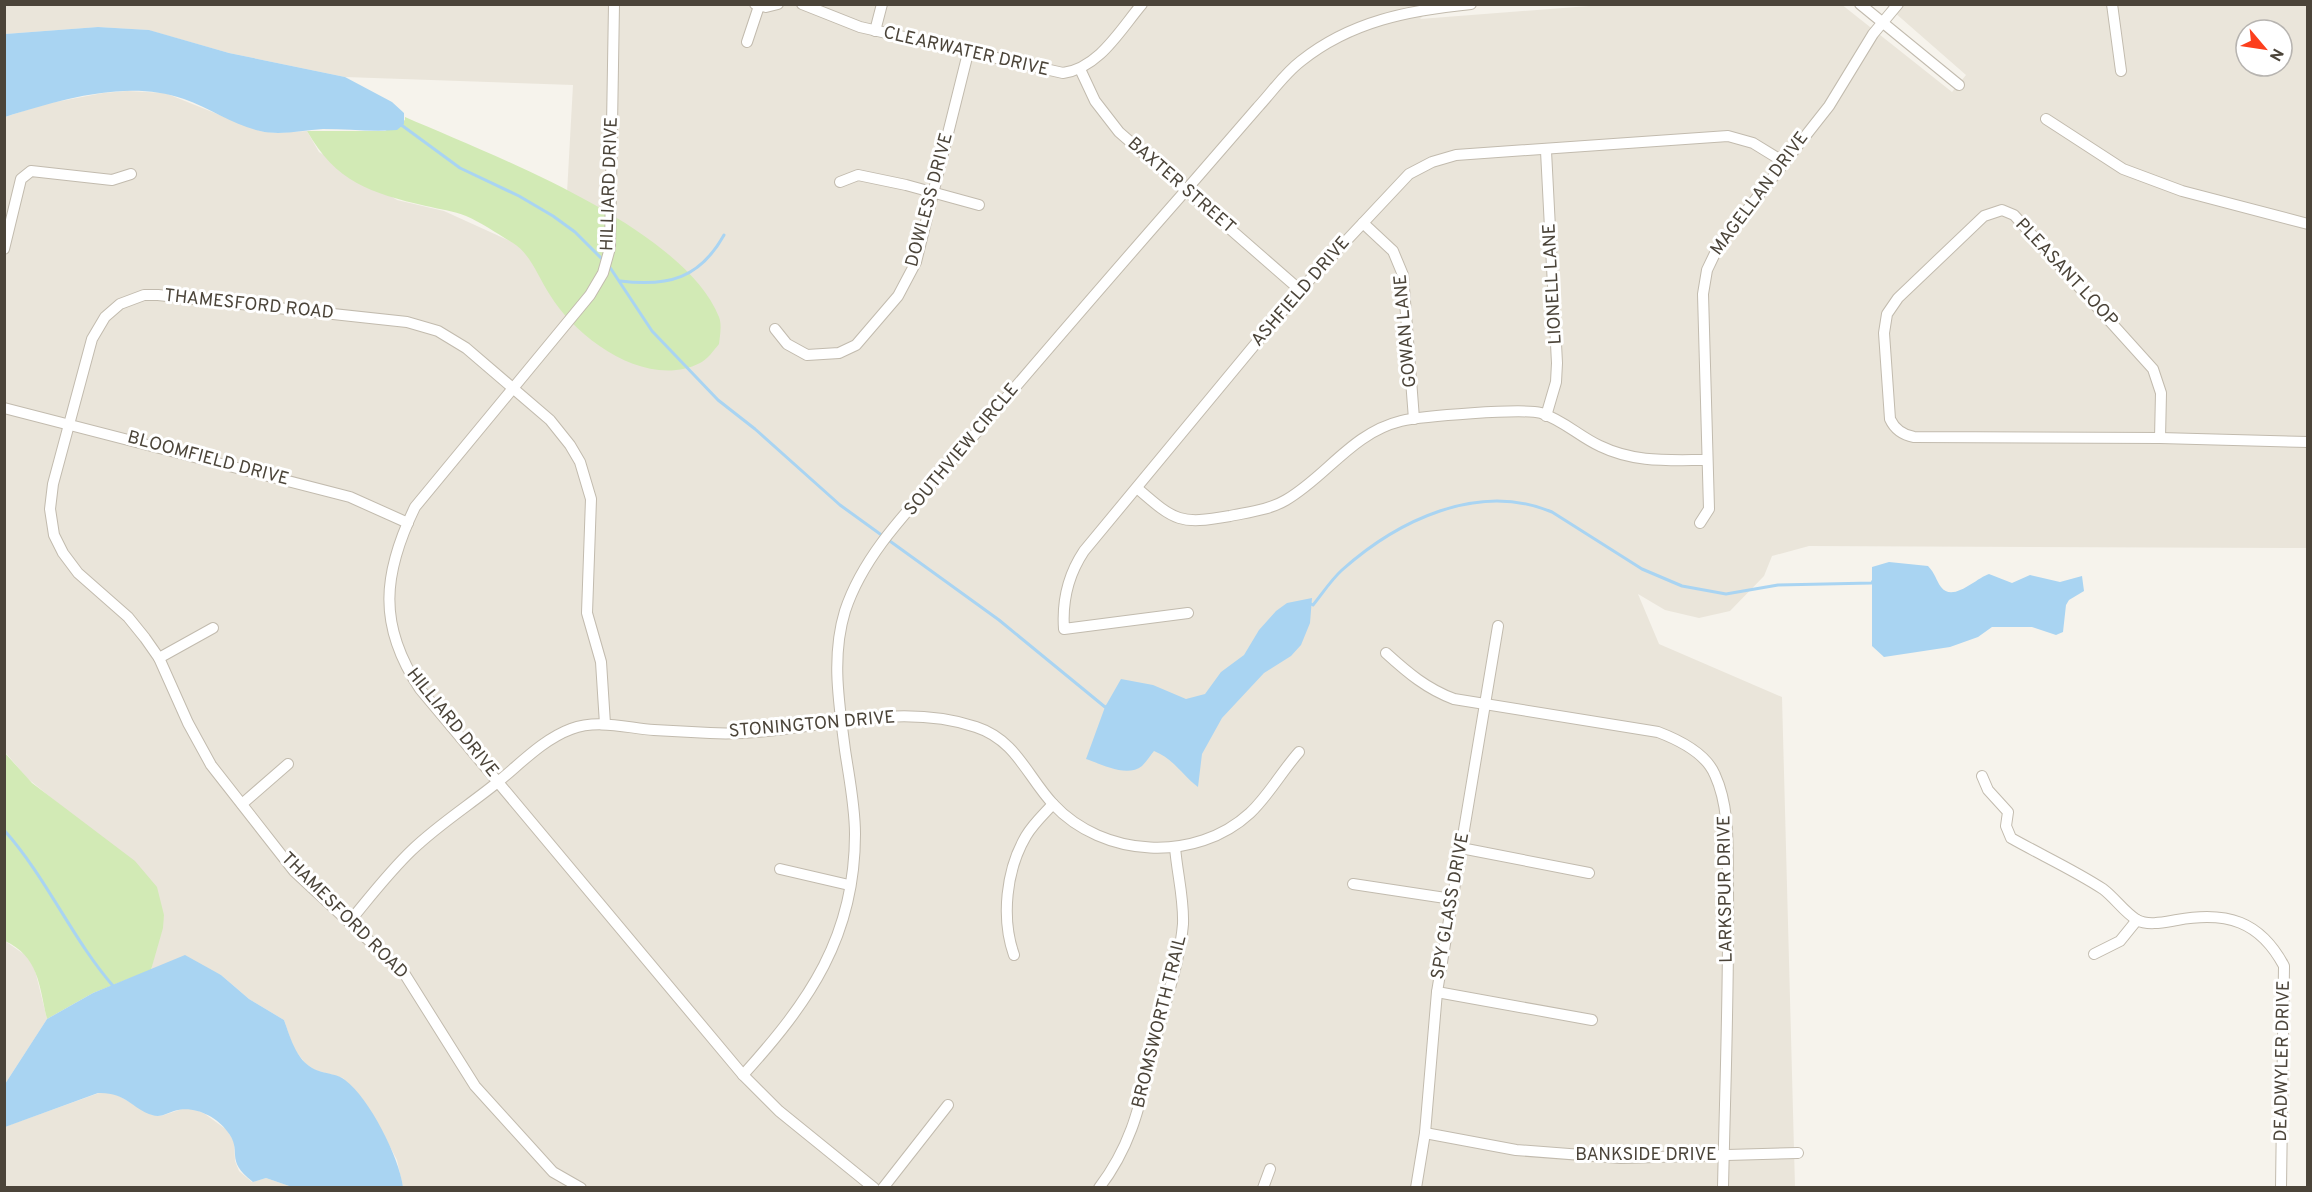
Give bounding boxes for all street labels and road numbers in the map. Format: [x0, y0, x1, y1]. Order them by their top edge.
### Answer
street label: CLEARWATER DRIVE [881, 22, 1051, 82]
street label: HILLIARD DRIVE [596, 117, 624, 251]
street label: MAGELLAN DRIVE [1706, 127, 1814, 261]
street label: DOWLESS DRIVE [901, 131, 959, 269]
street label: BAXTER STREET [1122, 133, 1240, 239]
street label: PLEASANT LOOP [2010, 214, 2122, 332]
street label: LIONELL LANE [1538, 223, 1568, 345]
street label: ASHFIELD DRIVE [1247, 232, 1355, 352]
street label: GOWAN LANE [1390, 273, 1422, 389]
street label: THAMESFORD ROAD [163, 285, 335, 325]
street label: SOUTHVIEW CIRCLE [900, 379, 1024, 521]
street label: BLOOMFIELD DRIVE [125, 426, 291, 492]
street label: HILLIARD DRIVE [401, 664, 503, 782]
street label: STONINGTON DRIVE [728, 706, 896, 744]
street label: LARKSPUR DRIVE [1713, 815, 1739, 963]
street label: SPY GLASS DRIVE [1427, 831, 1475, 981]
street label: THAMESFORD ROAD [276, 848, 412, 984]
street label: BROMSWORTH TRAIL [1127, 933, 1193, 1111]
street label: DEADWYLER DRIVE [2270, 980, 2296, 1142]
street label: BANKSIDE DRIVE [1575, 1144, 1717, 1167]

